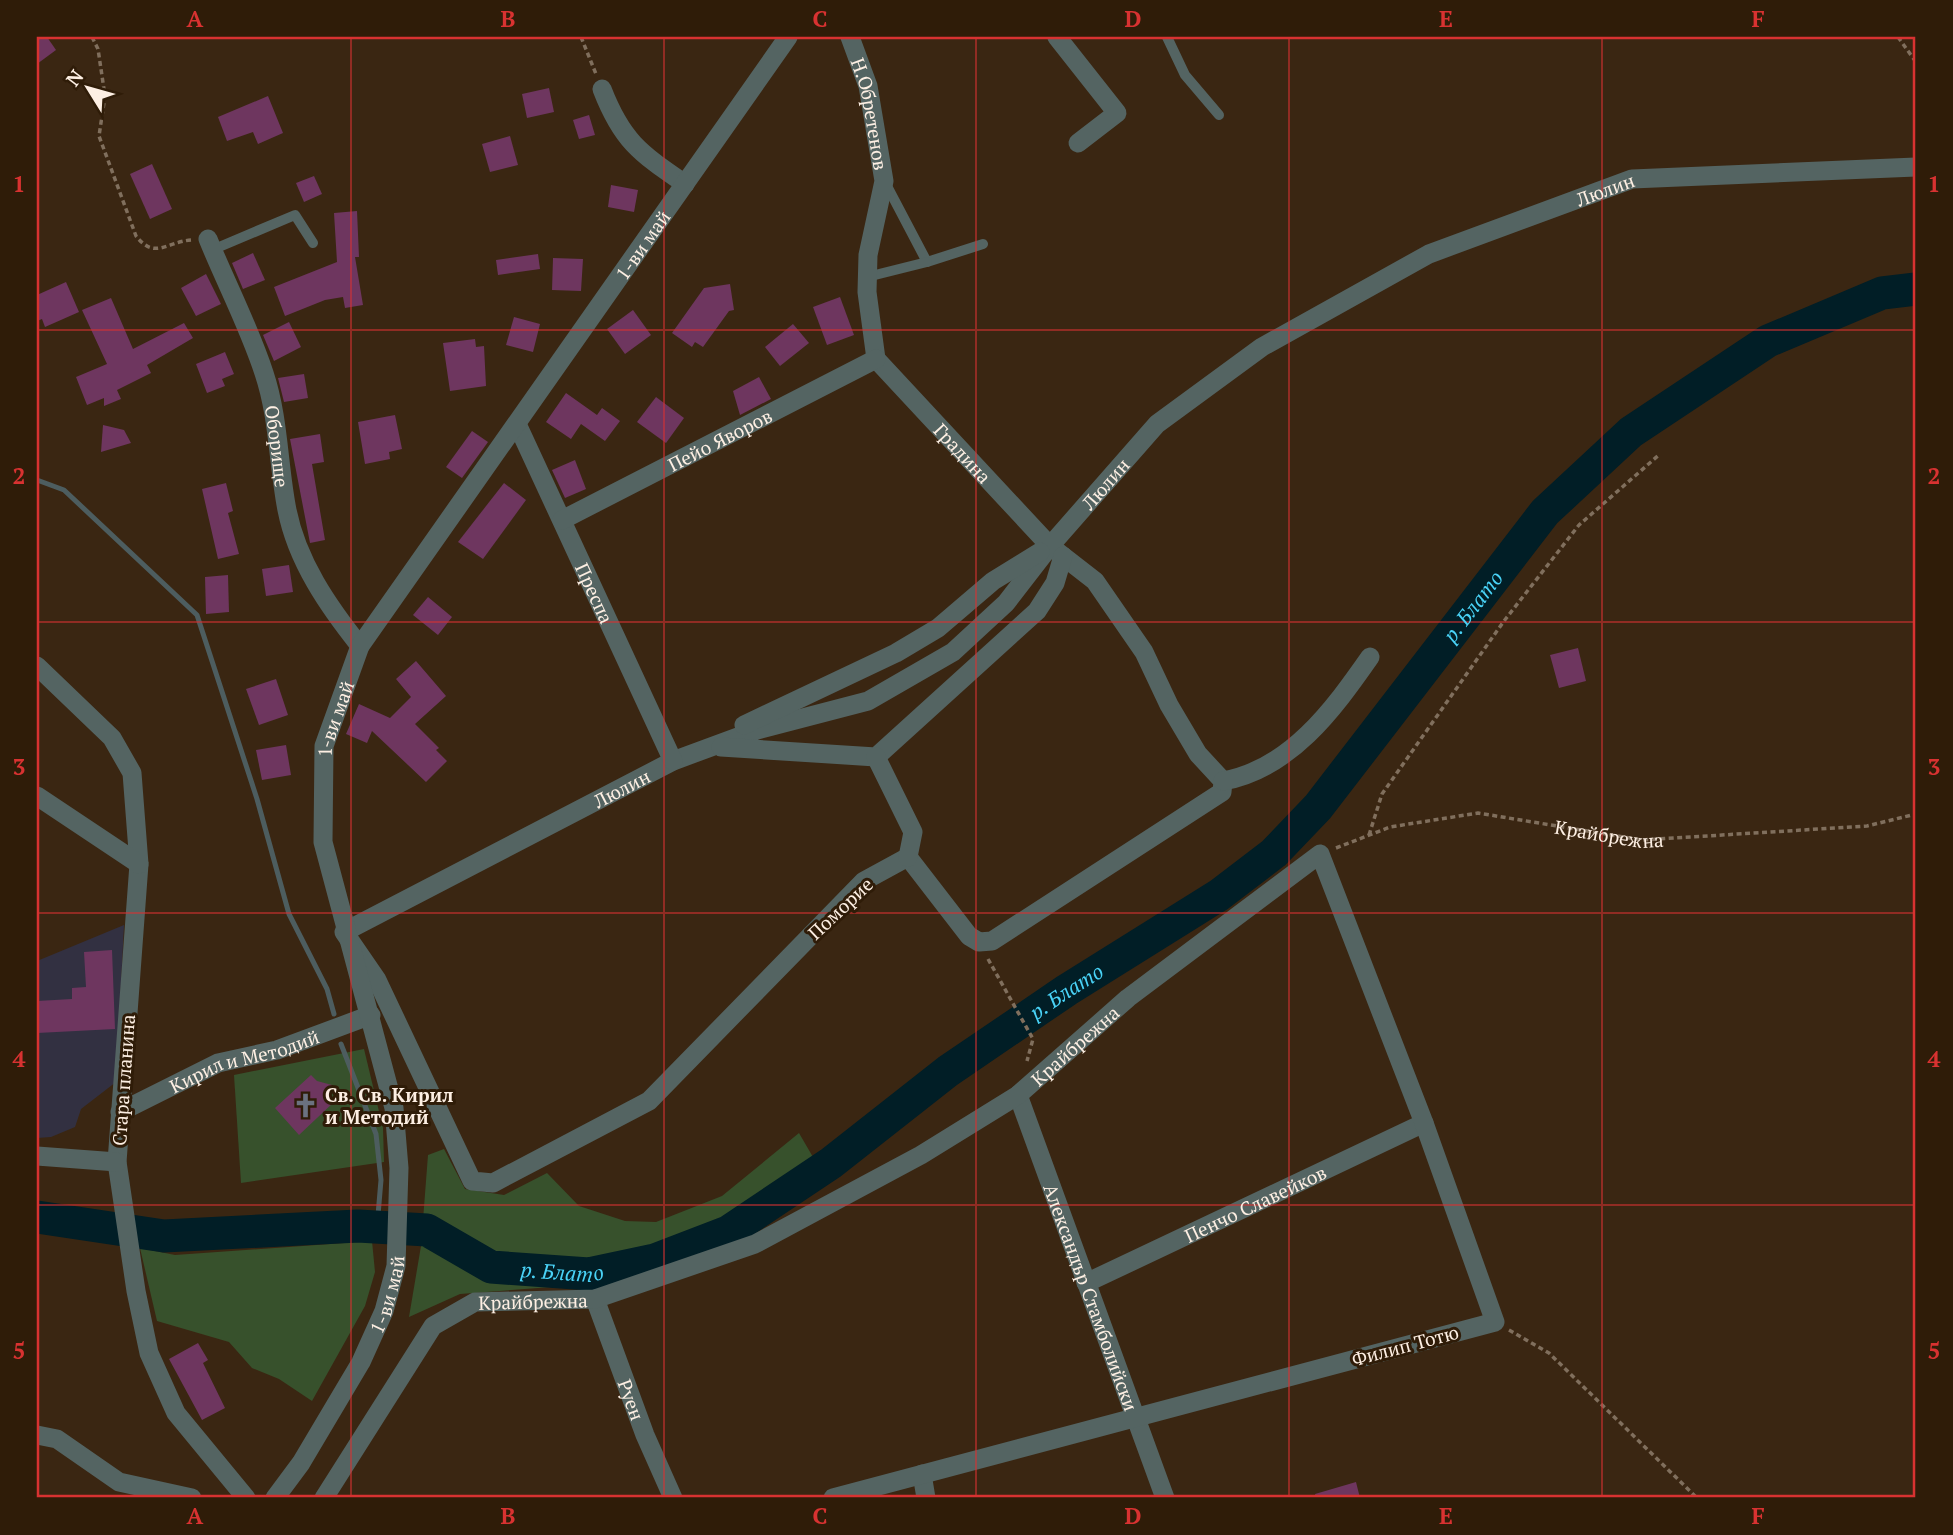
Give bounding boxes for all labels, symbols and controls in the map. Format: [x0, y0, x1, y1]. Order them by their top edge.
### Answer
text: A [187, 3, 204, 34]
text: B [501, 3, 516, 34]
text: C [813, 3, 828, 34]
text: D [1125, 3, 1142, 34]
text: E [1439, 3, 1453, 34]
text: F [1751, 3, 1765, 34]
north arrow [52, 52, 122, 122]
street label: Н.Обретенов [846, 54, 894, 172]
text: N [60, 64, 89, 91]
street label: Люлин [1571, 167, 1638, 211]
text: 1 [13, 168, 26, 199]
text: 1 [1928, 168, 1941, 199]
street label: 1-ви май [609, 205, 675, 284]
street label: Пейо Яворов [663, 402, 776, 476]
street label: Оборище [260, 403, 296, 489]
street label: Градина [929, 417, 998, 488]
street label: Люлин [1075, 452, 1134, 515]
text: 2 [13, 460, 26, 491]
text: 2 [1928, 460, 1941, 491]
street label: Преспа [570, 558, 620, 627]
water label: р. Блато [1436, 565, 1509, 648]
street label: 1-ви май [311, 677, 359, 757]
text: 3 [13, 751, 26, 782]
text: 3 [1928, 751, 1941, 782]
street label: Люлин [588, 763, 654, 813]
street label: Крайбрежна [1553, 813, 1665, 852]
street label: Поморие [802, 871, 878, 945]
water label: р. Блато [1024, 957, 1109, 1026]
street label: Крайбрежна [1025, 999, 1124, 1091]
street label: Стара планина [106, 1013, 140, 1147]
street label: Кирил и Методий [165, 1023, 322, 1098]
text: 4 [13, 1043, 26, 1074]
text: 4 [1928, 1043, 1941, 1074]
place label: Св. Св. Кирил и Методий [325, 1082, 453, 1129]
church icon: Св. Св. Кирил и Методий [291, 1091, 319, 1119]
street label: Пенчо Славейков [1180, 1159, 1330, 1247]
street label: Александър Стамболийски [1039, 1180, 1144, 1414]
street label: 1-ви май [363, 1255, 409, 1337]
water label: р. Блато [520, 1255, 606, 1288]
street label: Крайбрежна [478, 1287, 588, 1314]
street label: Филип Тотю [1349, 1319, 1461, 1371]
text: 5 [13, 1335, 26, 1366]
text: 5 [1928, 1335, 1941, 1366]
street label: Руен [613, 1375, 651, 1423]
text: A [187, 1500, 204, 1531]
text: B [501, 1500, 516, 1531]
text: C [813, 1500, 828, 1531]
text: D [1125, 1500, 1142, 1531]
text: E [1439, 1500, 1453, 1531]
text: F [1751, 1500, 1765, 1531]

